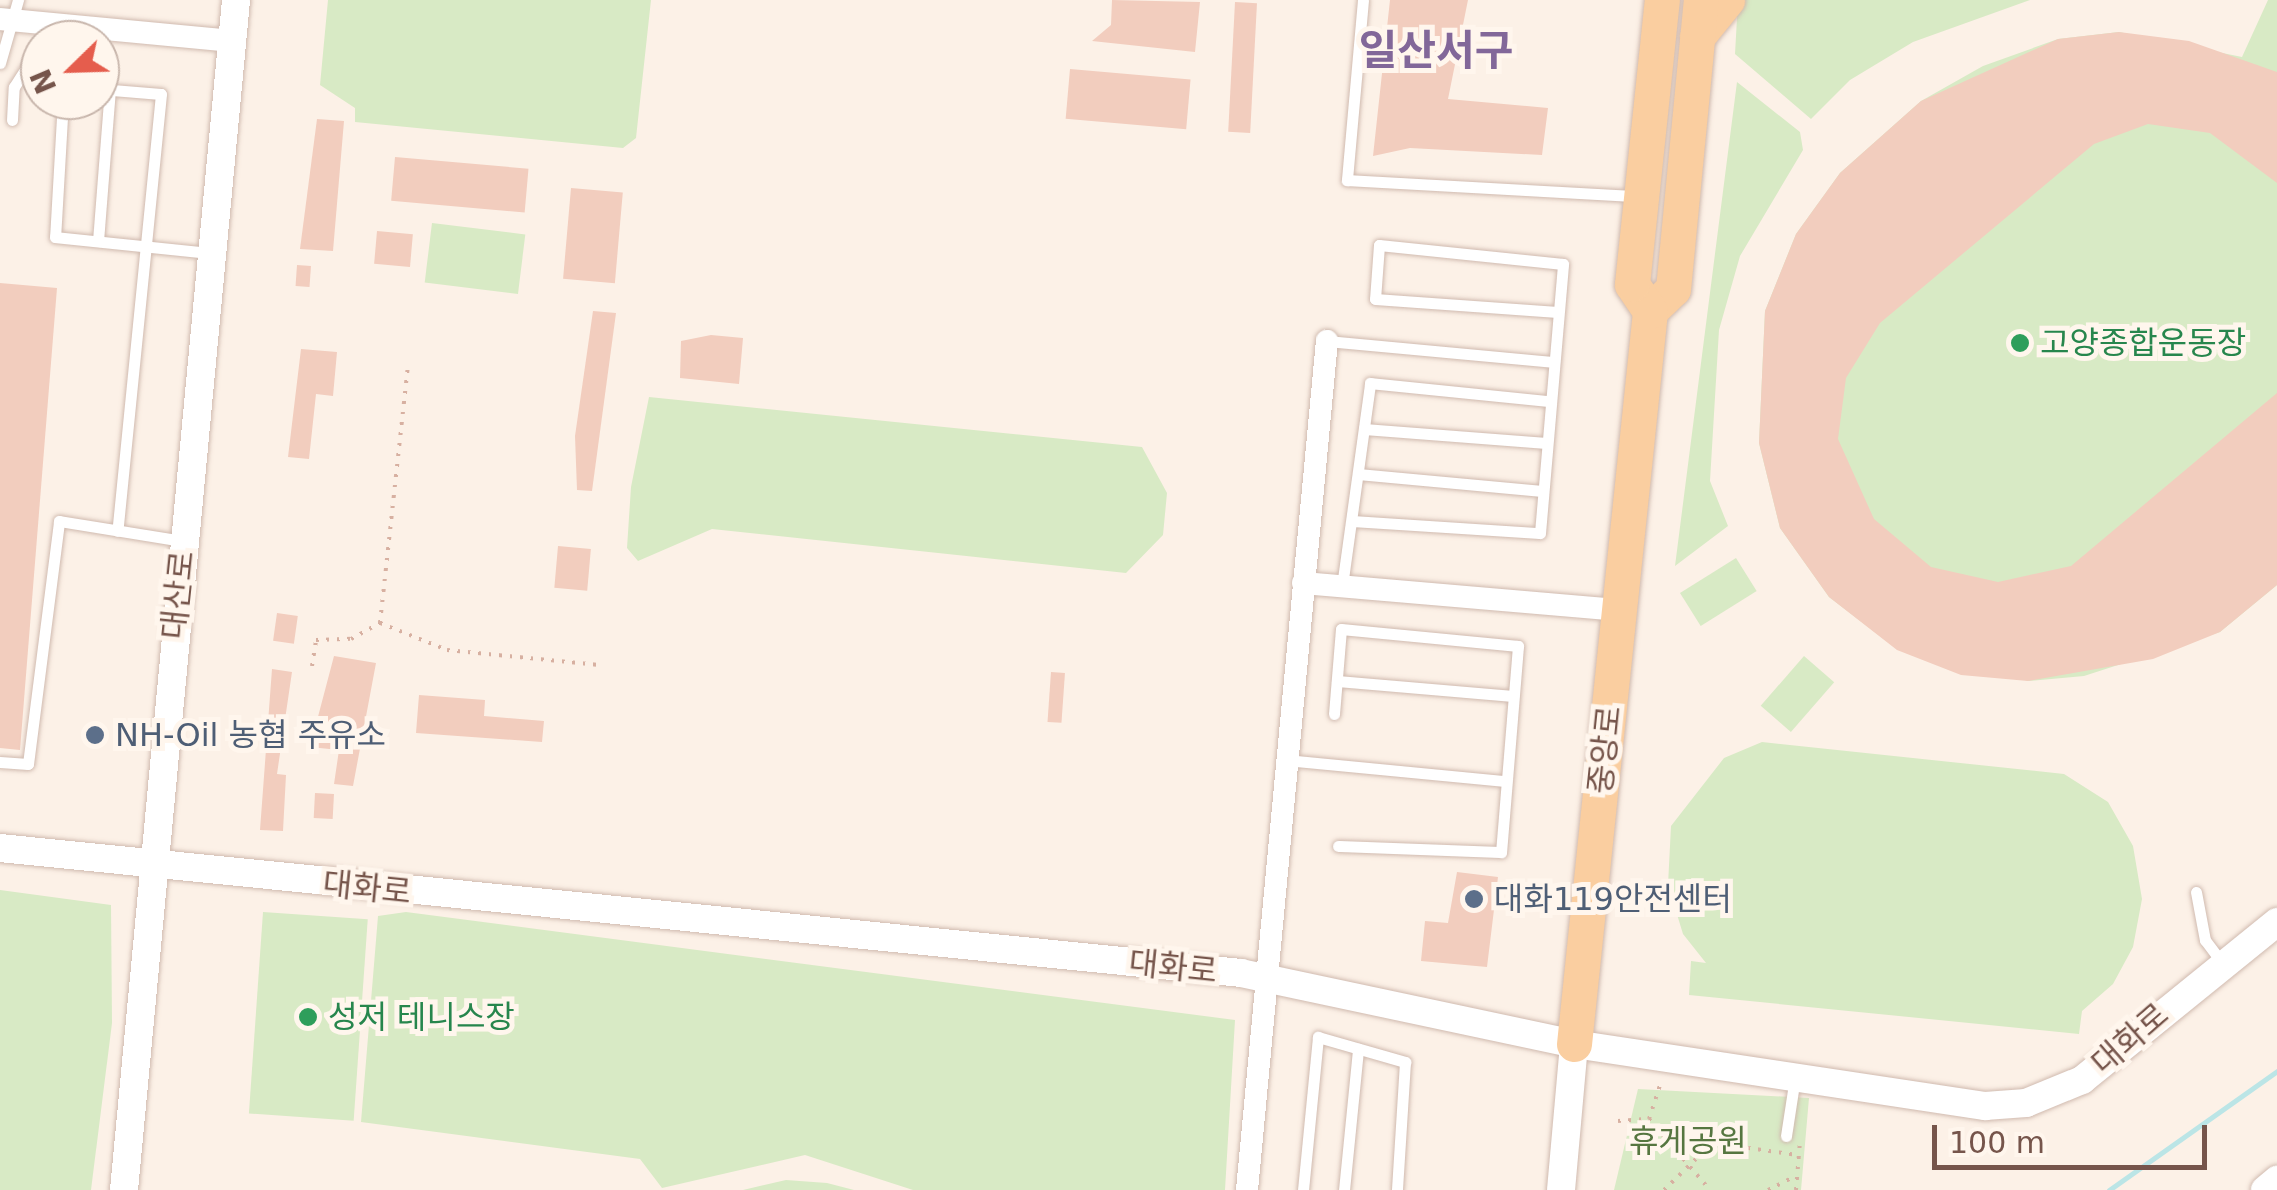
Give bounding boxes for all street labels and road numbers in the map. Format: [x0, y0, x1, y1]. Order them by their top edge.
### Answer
street label: 대산로 [154, 549, 202, 641]
street label: 중앙로 [1581, 704, 1629, 796]
street label: 대화로 [321, 864, 413, 912]
street label: 대화로 [1127, 943, 1219, 991]
street label: 대화로 [2084, 996, 2176, 1082]

